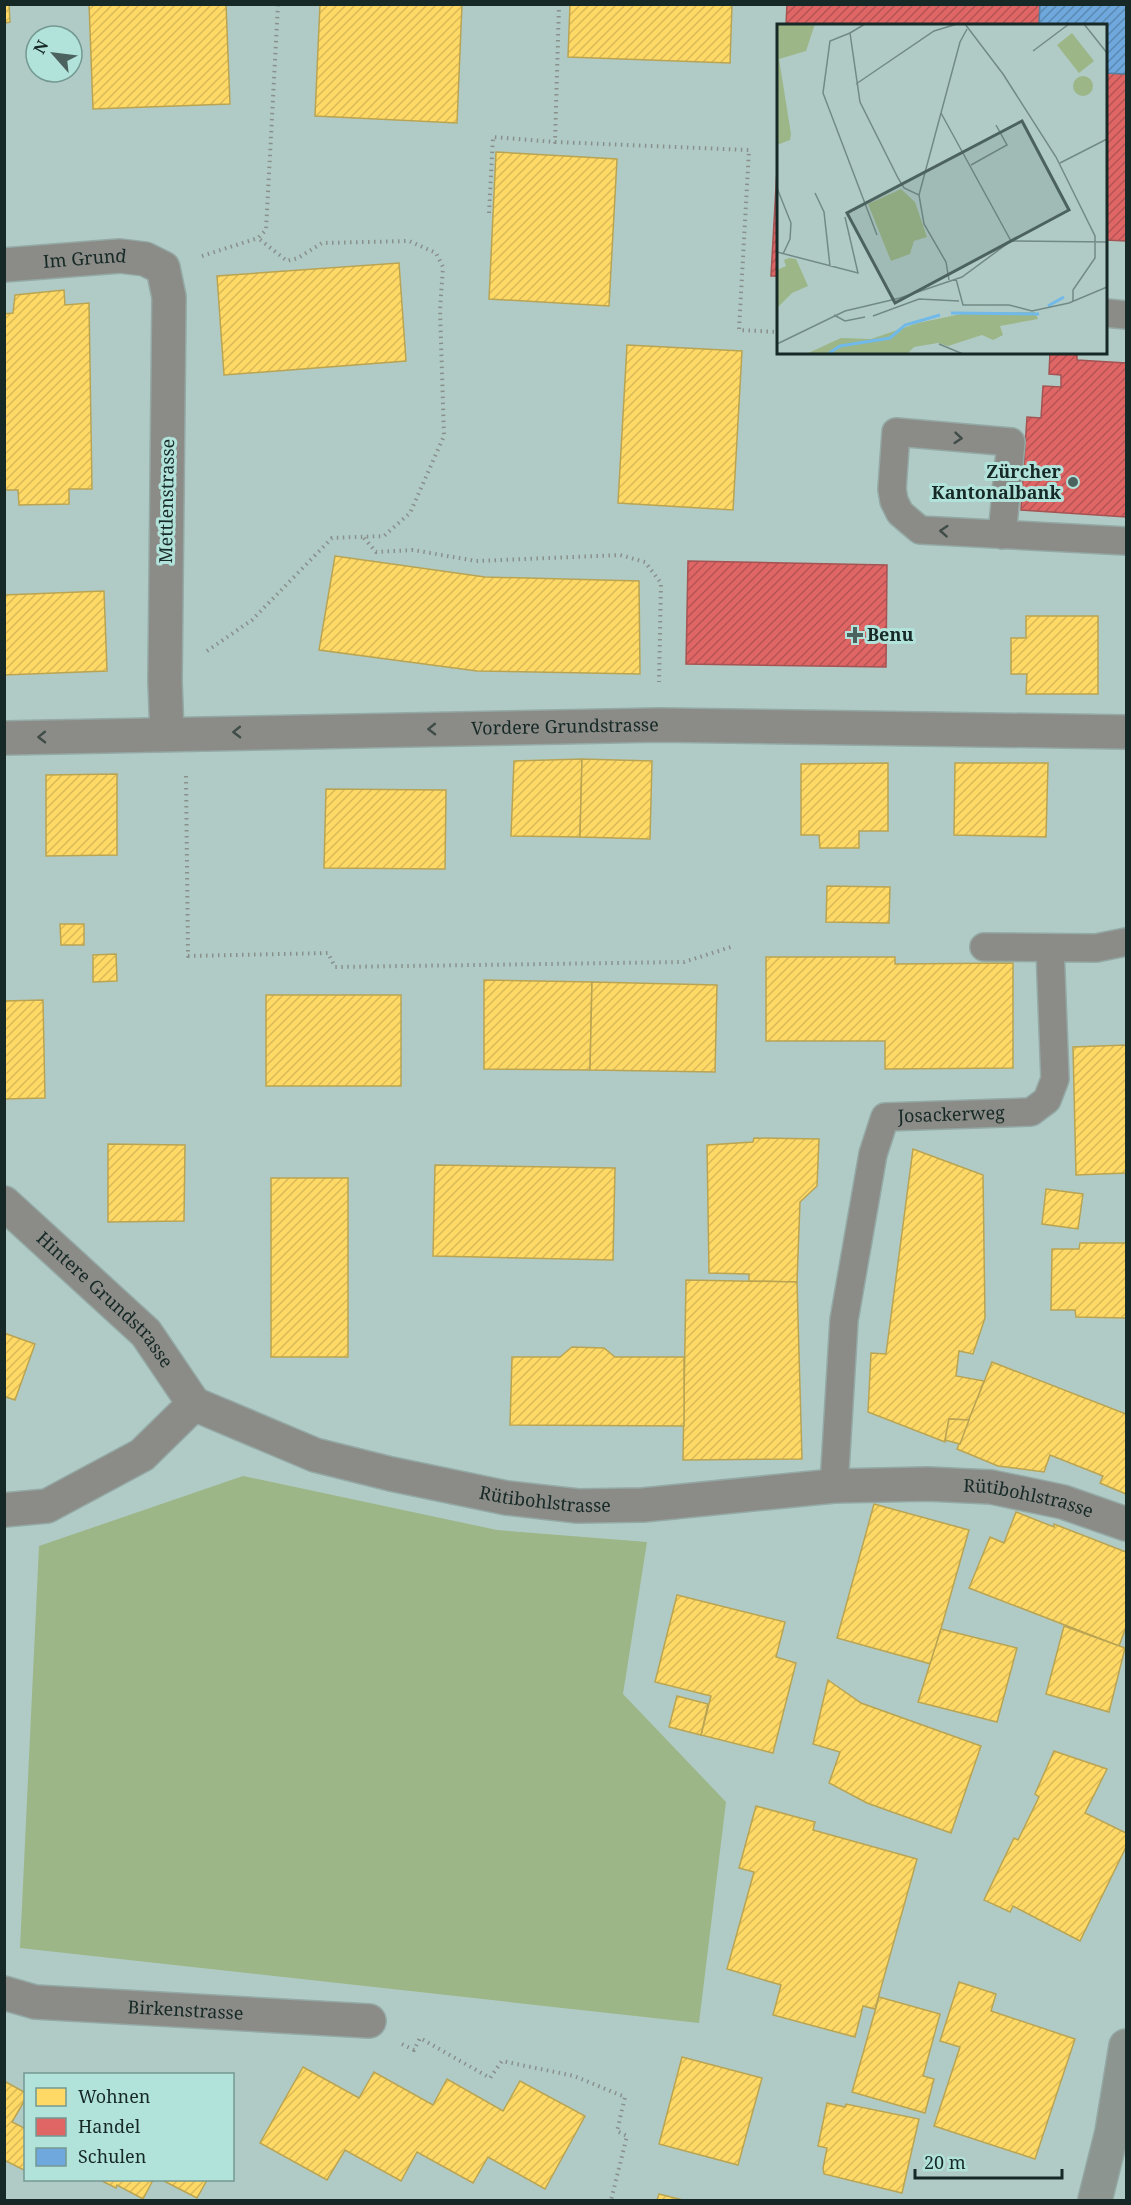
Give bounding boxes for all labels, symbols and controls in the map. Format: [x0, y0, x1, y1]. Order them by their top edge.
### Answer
north arrow [24, 24, 84, 84]
inset map [777, 24, 1107, 354]
text: N [28, 36, 54, 58]
street label: Im Grund [42, 243, 128, 273]
one-way arrow [954, 431, 963, 444]
street label: Mettlenstrasse [153, 438, 179, 563]
place label: Zürcher Kantonalbank [932, 459, 1062, 504]
marker: Zürcher Kantonalbank [1066, 475, 1080, 489]
one-way arrow [939, 525, 948, 538]
place label: Benu [867, 622, 913, 646]
marker: Benu [848, 628, 862, 642]
street label: Vordere Grundstrasse [471, 712, 659, 740]
one-way arrow [428, 723, 437, 735]
one-way arrow [233, 726, 242, 739]
one-way arrow [38, 731, 47, 743]
street label: Josackerweg [896, 1100, 1005, 1128]
street label: Hintere Grundstrasse [32, 1226, 179, 1372]
street label: Rütibohlstrasse [963, 1473, 1097, 1523]
street label: Rütibohlstrasse [477, 1480, 611, 1517]
street label: Birkenstrasse [127, 1994, 244, 2025]
legend [24, 2073, 234, 2181]
text: Wohnen [78, 2084, 151, 2108]
text: Handel [78, 2114, 141, 2138]
scale bar [915, 2142, 1062, 2180]
text: Schulen [78, 2144, 147, 2168]
text: 20 m [924, 2150, 966, 2174]

